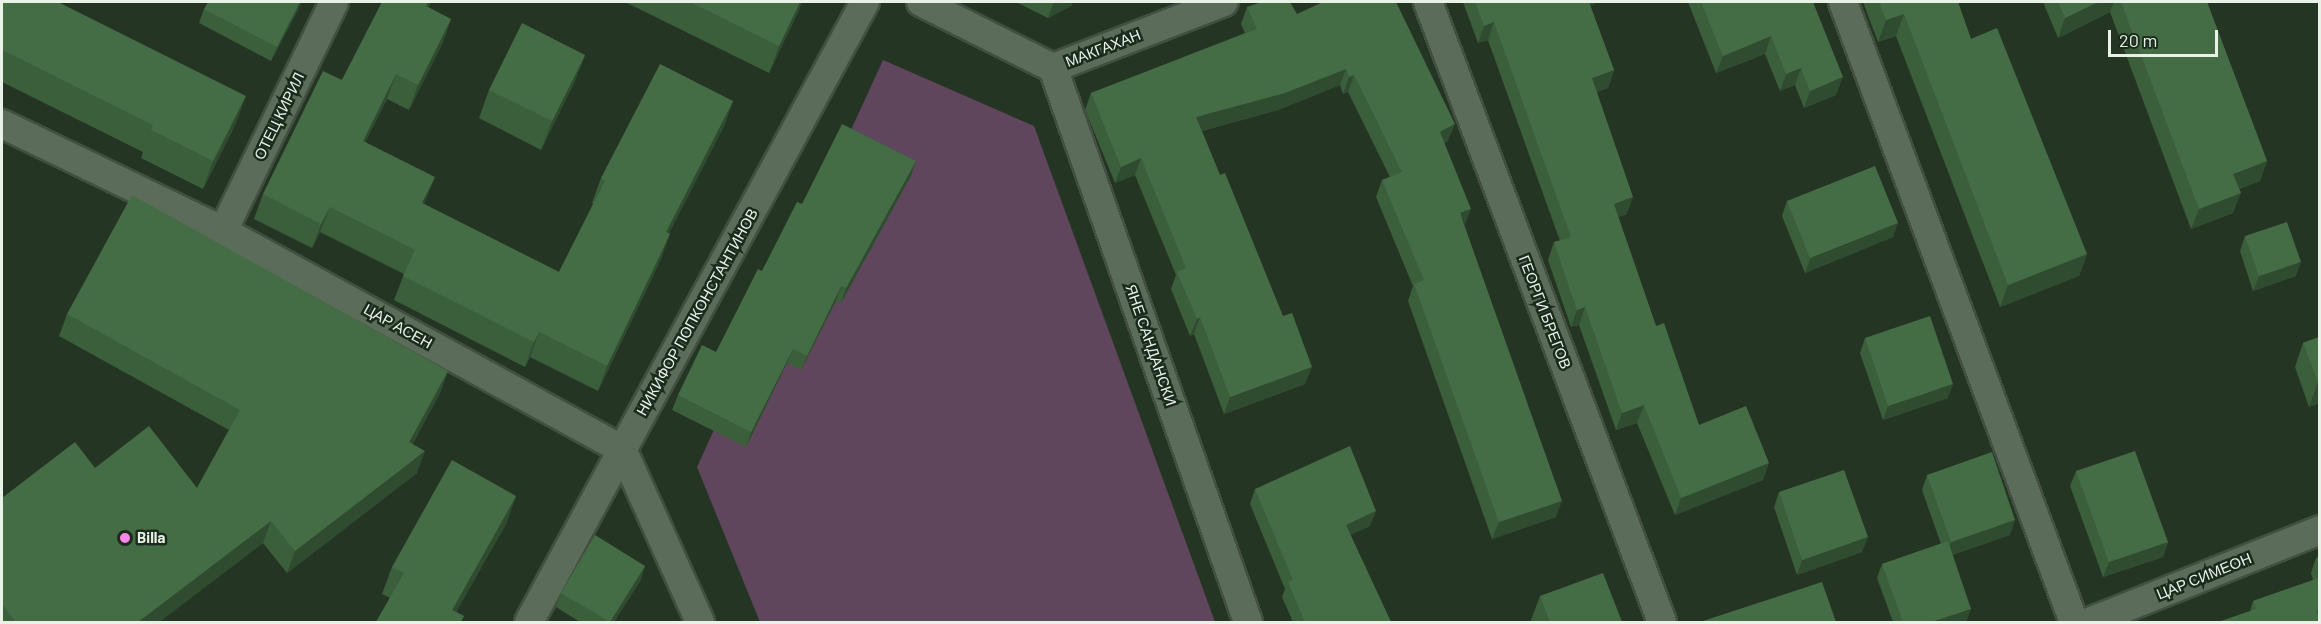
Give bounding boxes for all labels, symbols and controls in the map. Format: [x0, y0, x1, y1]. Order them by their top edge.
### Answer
scale bar [2111, 18, 2220, 56]
street label: МАКГАХАН [1063, 25, 1143, 71]
text: 20 m [2119, 29, 2157, 51]
street label: ОТЕЦ КИРИЛ [250, 69, 308, 163]
street label: НИКИФОР ПОПКОНСТАНТИНОВ [632, 205, 762, 419]
street label: ГЕОРГИ БРЕГОВ [1515, 253, 1575, 371]
street label: ЯНЕ САНДАНСКИ [1122, 282, 1180, 408]
street label: ЦАР АСЕН [361, 300, 435, 352]
place label: Billa [137, 529, 165, 547]
marker: Billa [118, 531, 132, 545]
street label: ЦАР СИМЕОН [2154, 549, 2254, 603]

